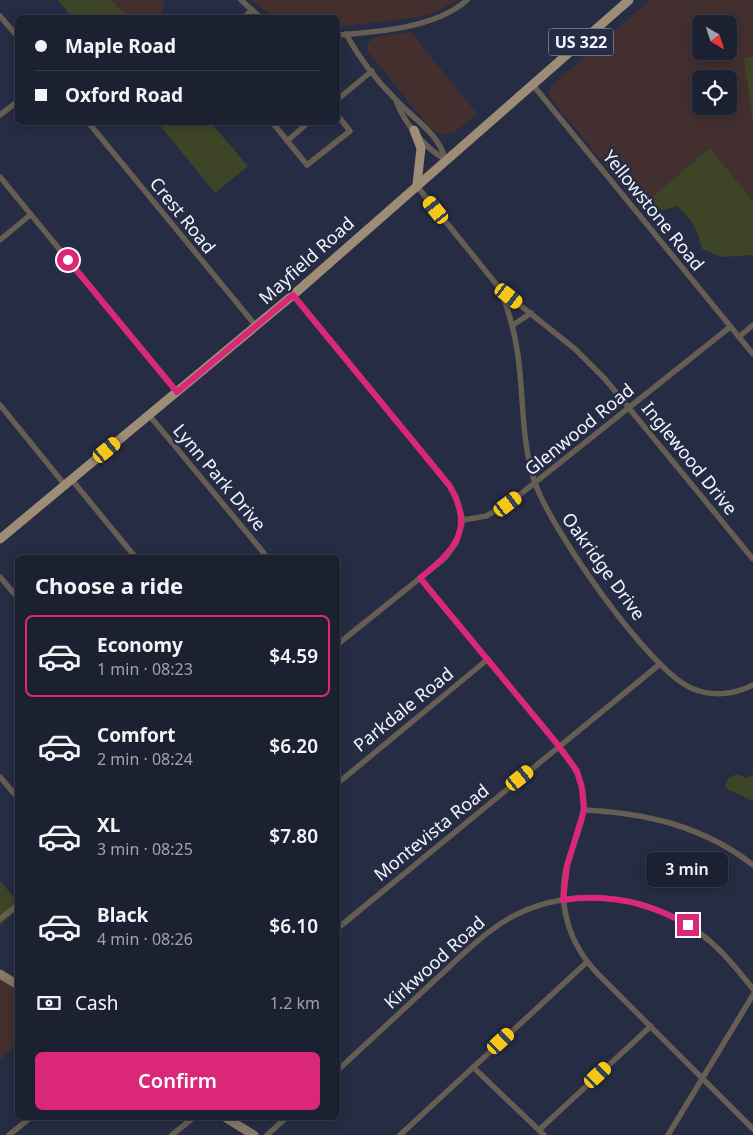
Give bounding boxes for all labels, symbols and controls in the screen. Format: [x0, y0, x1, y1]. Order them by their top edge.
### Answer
north arrow [692, 15, 738, 60]
map controls [692, 15, 737, 115]
road number: US 322 [548, 28, 614, 56]
text: Maple Road [65, 33, 176, 59]
button: locate [692, 70, 737, 115]
text: Oxford Road [65, 82, 183, 108]
street label: Yellowstone Road [598, 145, 710, 275]
street label: Crest Road [145, 172, 221, 258]
car [420, 194, 451, 226]
street label: Mayfield Road [253, 211, 359, 309]
route start [57, 249, 79, 271]
car [492, 281, 525, 311]
street label: Glenwood Road [519, 378, 639, 480]
street label: Inglewood Drive [637, 396, 743, 520]
street label: Lynn Park Drive [168, 418, 272, 536]
car [90, 435, 123, 465]
car [491, 489, 524, 519]
street label: Oakridge Drive [557, 507, 651, 625]
text: Choose a ride [35, 570, 183, 600]
text: Economy [97, 632, 183, 658]
icon: car [37, 634, 82, 679]
text: $4.59 [269, 643, 318, 669]
text: 1 min · 08:23 [97, 658, 193, 680]
street label: Parkdale Road [348, 661, 458, 757]
text: Comfort [97, 722, 176, 748]
icon: car [37, 724, 82, 769]
text: $6.20 [269, 733, 318, 759]
text: 2 min · 08:24 [97, 748, 193, 770]
car [503, 763, 536, 793]
street label: Montevista Road [368, 778, 494, 886]
text: XL [97, 812, 120, 838]
icon: car [37, 814, 82, 859]
text: $7.80 [269, 823, 318, 849]
text: 3 min · 08:25 [97, 838, 193, 860]
callout: 3 min [647, 852, 729, 888]
text: 3 min [665, 858, 709, 880]
text: Black [97, 902, 148, 928]
icon: car [37, 904, 82, 949]
street label: Kirkwood Road [378, 910, 490, 1014]
text: $6.10 [269, 913, 318, 939]
route end [677, 914, 699, 936]
text: 4 min · 08:26 [97, 928, 193, 950]
icon: cash [35, 989, 63, 1017]
text: Cash [75, 990, 119, 1016]
text: 1.2 km [270, 992, 320, 1014]
car [484, 1025, 517, 1057]
button: Confirm [35, 1052, 320, 1110]
car [581, 1059, 614, 1091]

